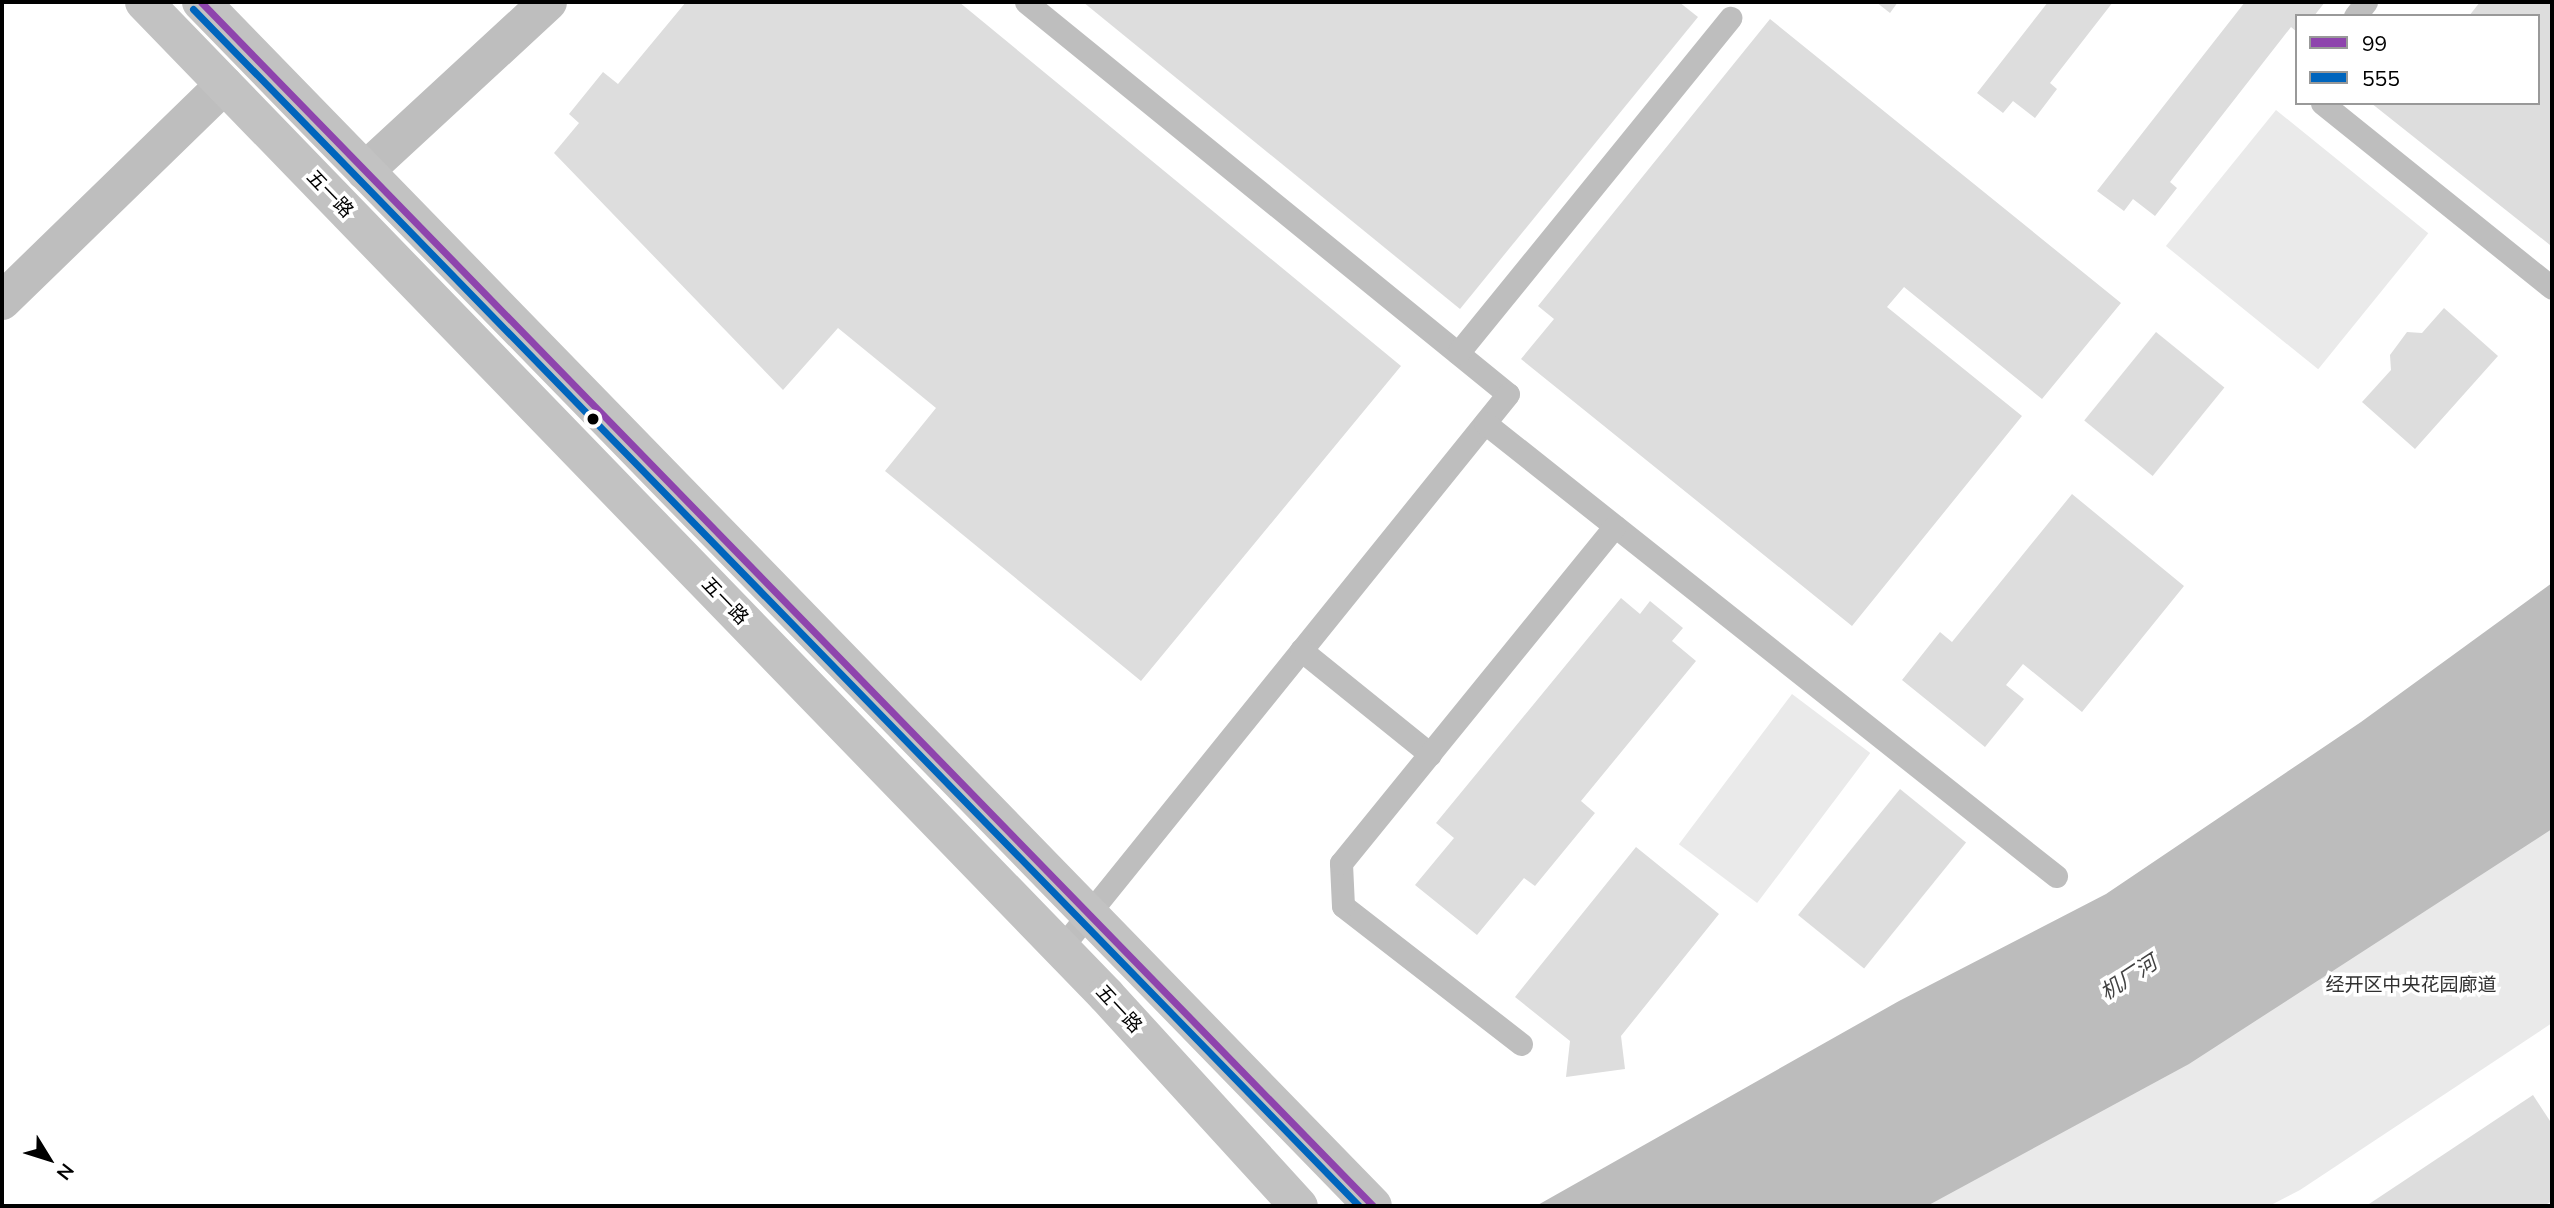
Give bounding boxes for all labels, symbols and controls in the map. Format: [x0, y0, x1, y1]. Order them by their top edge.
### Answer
legend [2295, 14, 2540, 105]
text: 99 [2362, 30, 2387, 56]
text: 555 [2362, 65, 2400, 91]
street label: 五一路 [302, 166, 358, 222]
unlabelled marker [586, 412, 600, 426]
street label: 五一路 [697, 573, 753, 629]
water label: 机厂河 [2095, 949, 2161, 1005]
park label: 经开区中央花园廊道 [2326, 974, 2496, 996]
street label: 五一路 [1091, 980, 1147, 1038]
north arrow [14, 1124, 84, 1194]
text: N [52, 1159, 79, 1185]

